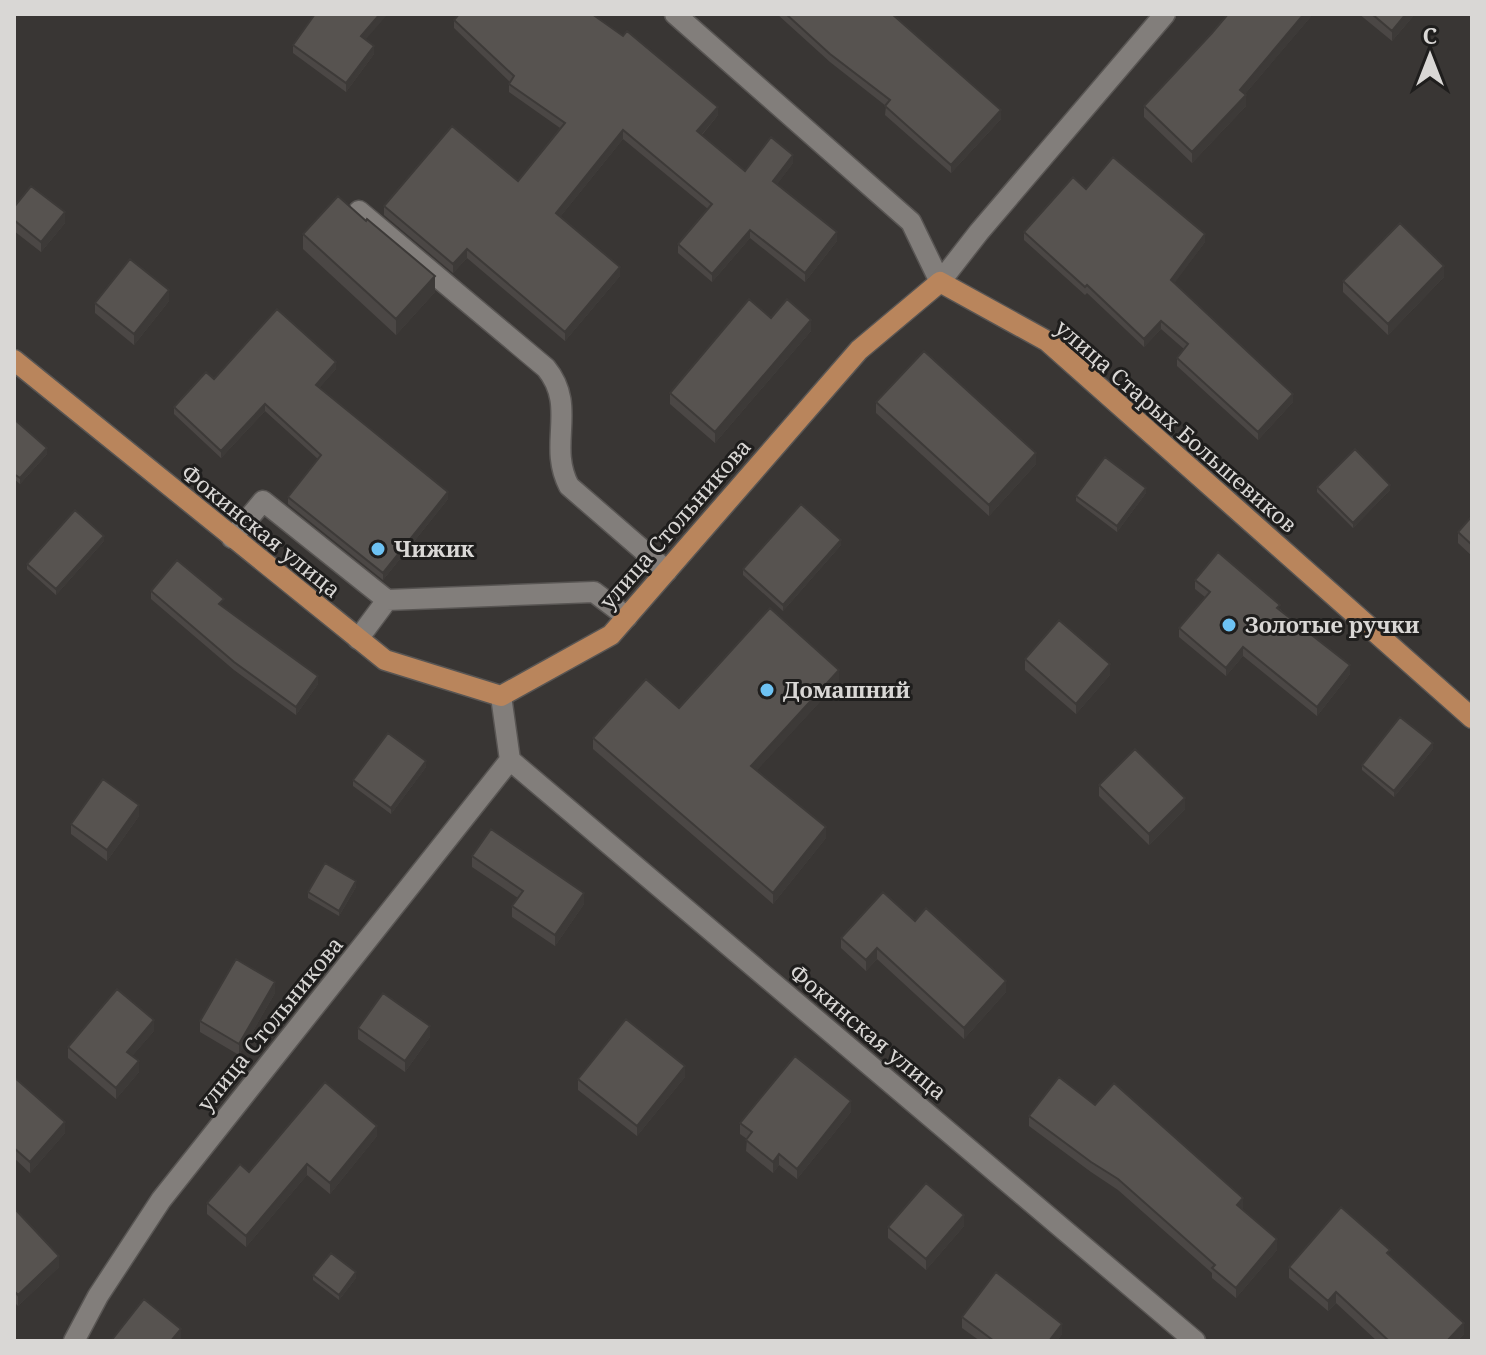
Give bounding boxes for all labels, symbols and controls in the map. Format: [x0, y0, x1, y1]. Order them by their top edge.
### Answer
north arrow [1390, 16, 1470, 96]
text: С [1423, 20, 1437, 50]
street label: улица Старых Большевиков [1049, 312, 1304, 539]
street label: улица Стольникова [592, 432, 757, 615]
street label: Фокинская улица [176, 457, 348, 604]
place label: Чижик [394, 533, 475, 563]
marker: Чижик [369, 540, 387, 558]
place label: Золотые ручки [1245, 609, 1419, 639]
marker: Золотые ручки [1220, 616, 1238, 634]
place label: Домашний [783, 674, 910, 704]
marker: Домашний [758, 681, 776, 699]
street label: улица Стольникова [189, 930, 349, 1117]
street label: Фокинская улица [784, 956, 954, 1106]

